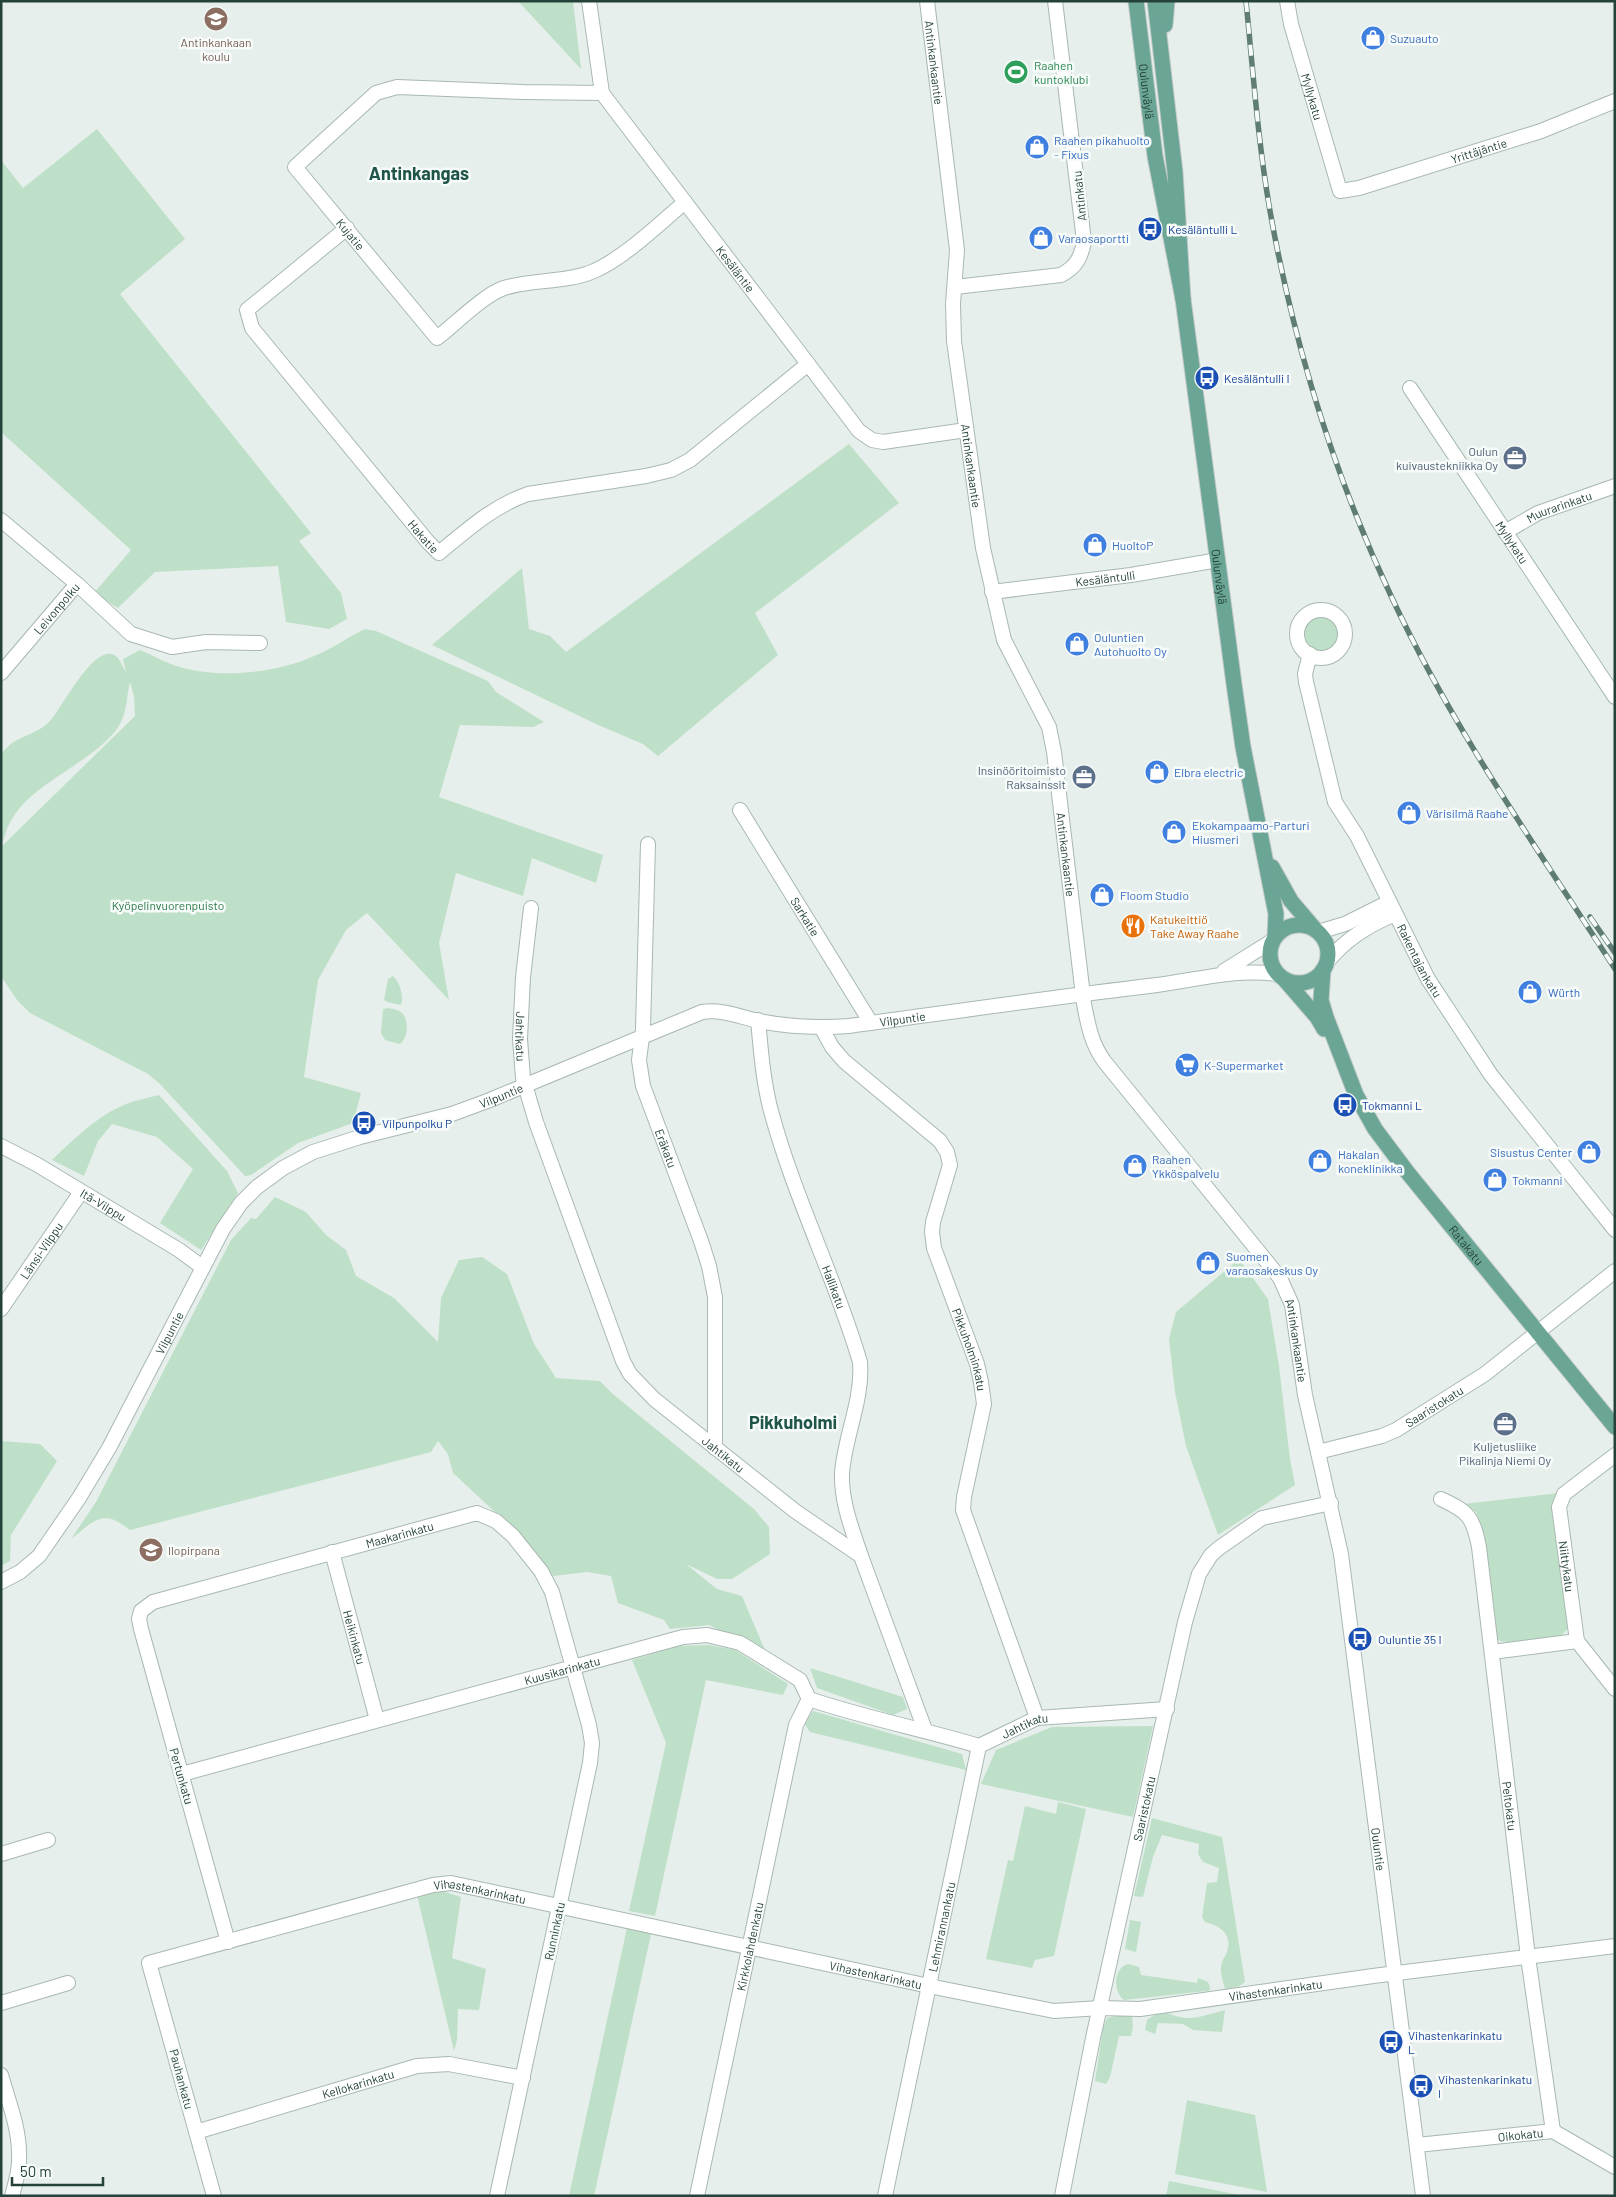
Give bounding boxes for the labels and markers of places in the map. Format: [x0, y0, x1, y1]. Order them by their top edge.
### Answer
school or university icon: Antinkankaan koulu [203, 6, 229, 32]
shop icon: Suzuauto [1360, 25, 1386, 51]
place label: Suzuauto [1390, 31, 1439, 45]
place label: Antinkankaan koulu [181, 35, 251, 63]
place label: Raahen kuntoklubi [1034, 58, 1088, 86]
sports icon: Raahen kuntoklubi [1003, 59, 1029, 85]
place label: Raahen pikahuolto - Fixus [1054, 133, 1150, 161]
shop icon: Raahen pikahuolto - Fixus [1024, 134, 1050, 160]
bus stop icon: Kesäläntulli L [1137, 216, 1163, 242]
place label: Kesäläntulli L [1168, 222, 1237, 236]
shop icon: Varaosaportti [1028, 225, 1054, 251]
place label: Varaosaportti [1058, 231, 1129, 245]
bus stop icon: Kesäläntulli I [1194, 365, 1220, 391]
place label: Kesäläntulli I [1224, 371, 1290, 385]
place label: Oulun kuivaustekniikka Oy [1396, 444, 1498, 472]
office icon: Oulun kuivaustekniikka Oy [1502, 445, 1528, 471]
shop icon: HuoltoP [1082, 532, 1108, 558]
place label: HuoltoP [1112, 538, 1153, 552]
place label: Ouluntien Autohuolto Oy [1094, 630, 1167, 658]
shop icon: Ouluntien Autohuolto Oy [1064, 631, 1090, 657]
shop icon: Elbra electric [1144, 759, 1170, 785]
place label: Insinööritoimisto Raksainssit [978, 763, 1066, 791]
office icon: Insinööritoimisto Raksainssit [1071, 764, 1097, 790]
place label: Elbra electric [1174, 765, 1243, 779]
shop icon: Värisilmä Raahe [1396, 800, 1422, 826]
place label: Värisilmä Raahe [1426, 806, 1508, 820]
place label: Ekokampaamo-Parturi Hiusmeri [1192, 818, 1310, 846]
shop icon: Ekokampaamo-Parturi Hiusmeri [1161, 819, 1187, 845]
shop icon: Floom Studio [1089, 882, 1115, 908]
place label: Floom Studio [1120, 888, 1189, 902]
place label: Katukeittiö Take Away Raahe [1150, 912, 1239, 940]
restaurant icon: Katukeittiö Take Away Raahe [1120, 913, 1146, 939]
shop icon: Würth [1517, 979, 1543, 1005]
place label: Würth [1548, 985, 1580, 999]
supermarket icon: K-Supermarket [1174, 1052, 1200, 1078]
place label: K-Supermarket [1204, 1058, 1284, 1072]
bus stop icon: Tokmanni L [1332, 1092, 1358, 1118]
place label: Tokmanni L [1362, 1098, 1422, 1112]
bus stop icon: Vilpunpolku P [351, 1110, 377, 1136]
place label: Vilpunpolku P [382, 1116, 452, 1130]
shop icon: Sisustus Center [1576, 1139, 1602, 1165]
place label: Sisustus Center [1490, 1145, 1573, 1159]
place label: Hakalan koneklinikka [1338, 1147, 1403, 1175]
shop icon: Hakalan koneklinikka [1307, 1148, 1333, 1174]
place label: Raahen Ykköspalvelu [1152, 1152, 1219, 1180]
shop icon: Raahen Ykköspalvelu [1122, 1153, 1148, 1179]
shop icon: Tokmanni [1482, 1167, 1508, 1193]
place label: Tokmanni [1512, 1173, 1563, 1187]
place label: Suomen varaosakeskus Oy [1226, 1249, 1319, 1277]
shop icon: Suomen varaosakeskus Oy [1195, 1250, 1221, 1276]
office icon: Kuljetusliike Pikalinja Niemi Oy [1492, 1411, 1518, 1437]
place label: Kuljetusliike Pikalinja Niemi Oy [1459, 1439, 1551, 1467]
school or university icon: Ilopirpana [138, 1537, 164, 1563]
place label: Ilopirpana [168, 1543, 220, 1557]
bus stop icon: Ouluntie 35 I [1347, 1626, 1373, 1652]
place label: Ouluntie 35 I [1378, 1632, 1442, 1646]
place label: Vihastenkarinkatu L [1408, 2028, 1502, 2056]
bus stop icon: Vihastenkarinkatu L [1378, 2029, 1404, 2055]
place label: Vihastenkarinkatu I [1438, 2072, 1532, 2100]
bus stop icon: Vihastenkarinkatu I [1408, 2073, 1434, 2099]

